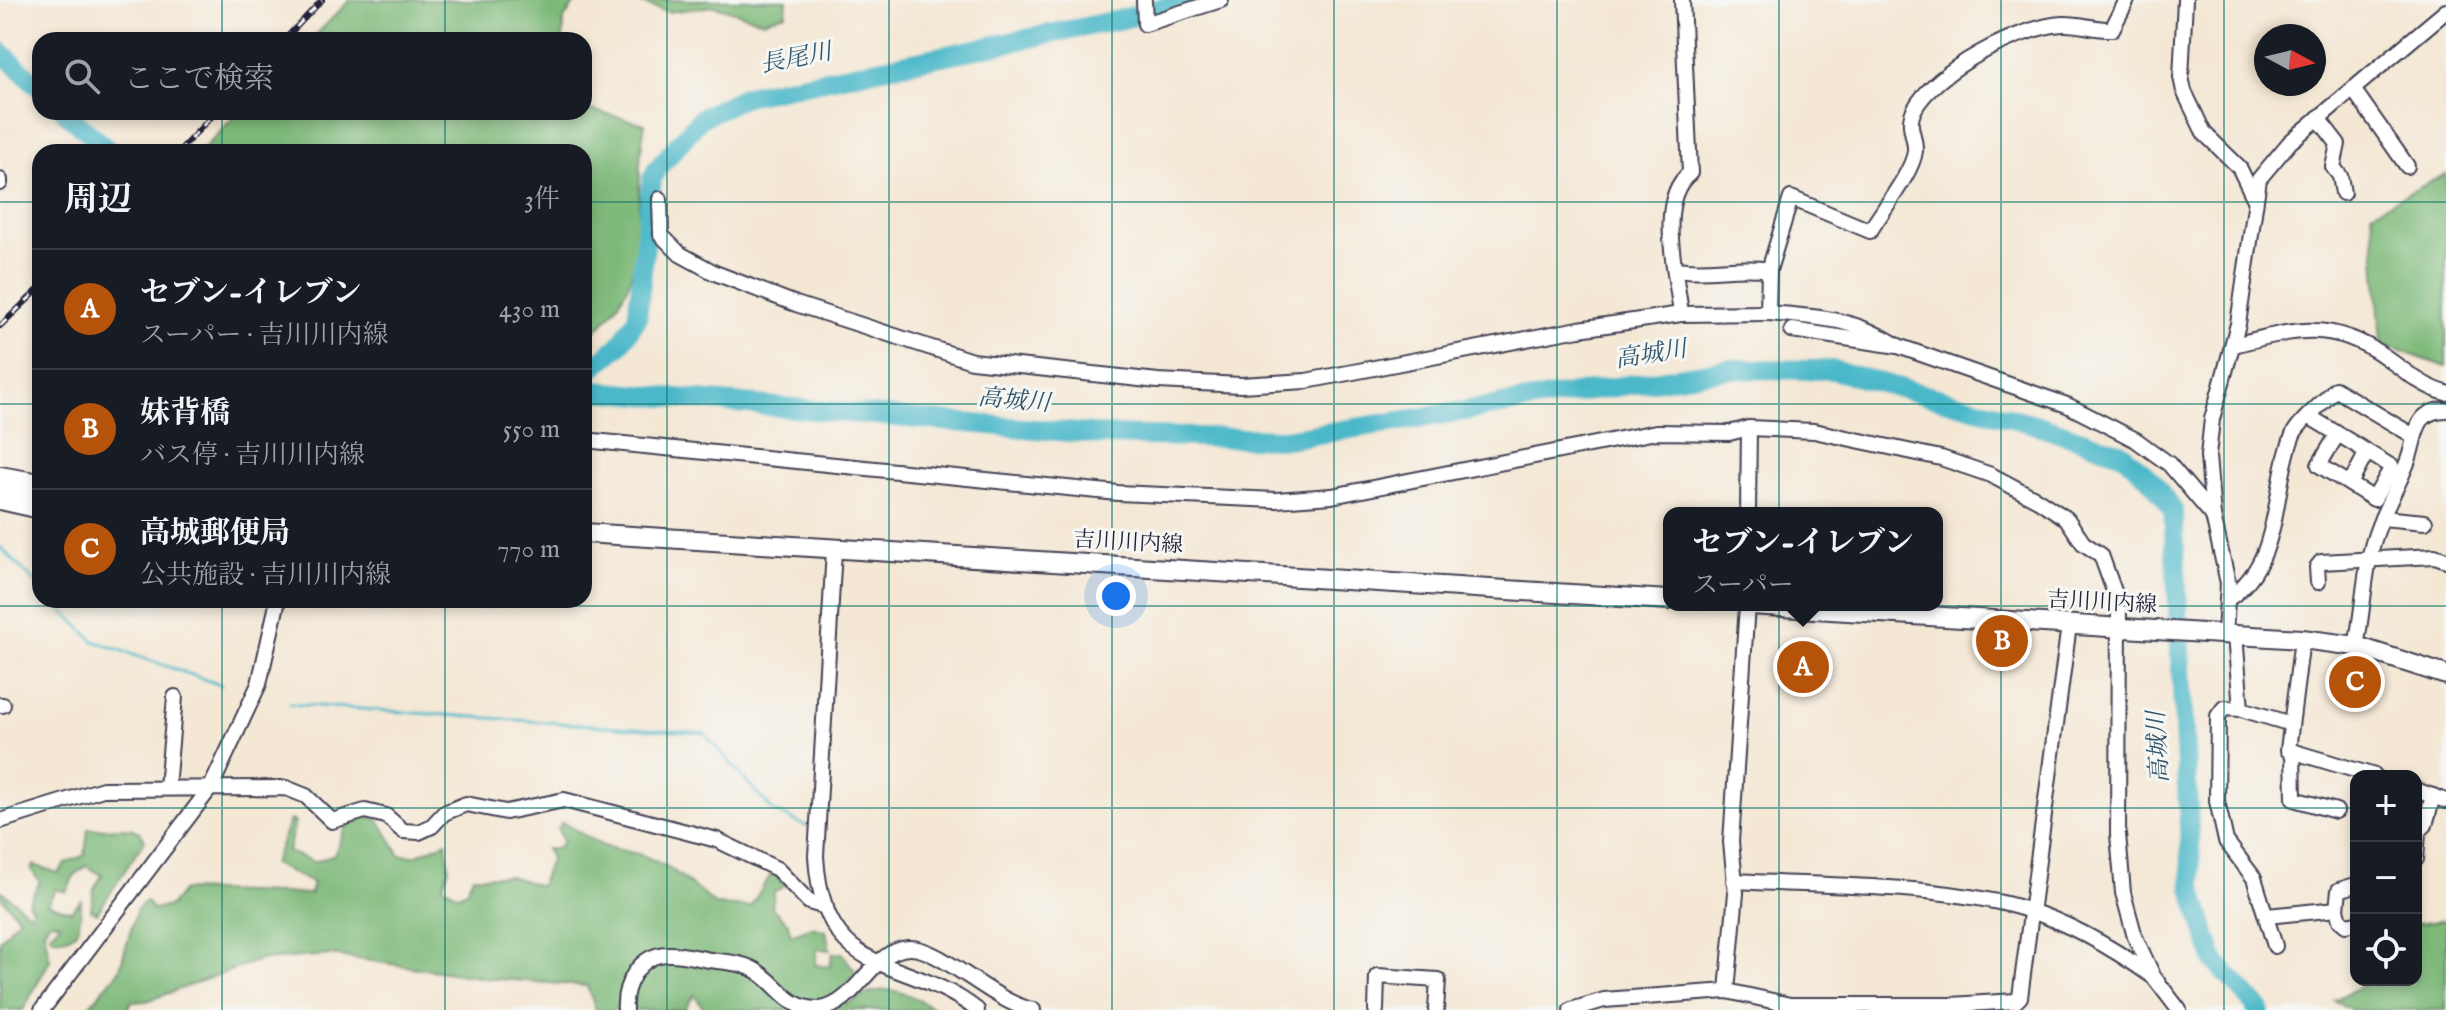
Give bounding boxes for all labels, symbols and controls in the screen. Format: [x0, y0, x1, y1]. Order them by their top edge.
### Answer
north arrow [2254, 24, 2326, 96]
search box [32, 32, 592, 120]
water label: 長尾川 [758, 36, 837, 81]
icon: search [60, 54, 104, 98]
text: ここで検索 [124, 61, 274, 99]
text: 周辺 [64, 179, 132, 222]
text: 3件 [524, 183, 560, 216]
text: セブン-イレブン [140, 275, 362, 313]
text: A [81, 293, 99, 326]
text: 430 m [499, 293, 560, 326]
text: スーパー · 吉川川内線 [140, 319, 389, 352]
water label: 高城川 [1613, 334, 1692, 376]
water label: 高城川 [977, 382, 1054, 420]
text: 妹背橋 [140, 395, 230, 433]
text: B [81, 413, 99, 446]
text: 550 m [503, 413, 560, 446]
text: バス停 · 吉川川内線 [140, 439, 365, 472]
popup [1663, 507, 1943, 611]
text: 高城郵便局 [140, 515, 290, 553]
text: セブン-イレブン [1692, 525, 1914, 563]
street label: 吉川川内線 [1072, 526, 1184, 560]
text: C [81, 533, 99, 566]
text: 770 m [497, 533, 560, 566]
text: 公共施設 · 吉川川内線 [140, 559, 391, 592]
text: スーパー [1692, 569, 1794, 602]
your location [1096, 576, 1136, 616]
street label: 吉川川内線 [2046, 586, 2158, 620]
pin: B [1976, 611, 2028, 671]
pin: A [1777, 637, 1829, 697]
pin: C [2329, 652, 2381, 712]
water label: 高城川 [2141, 707, 2176, 784]
map controls [2350, 770, 2422, 986]
button: + [2350, 770, 2422, 842]
button: − [2350, 842, 2422, 914]
button: locate [2350, 914, 2422, 986]

